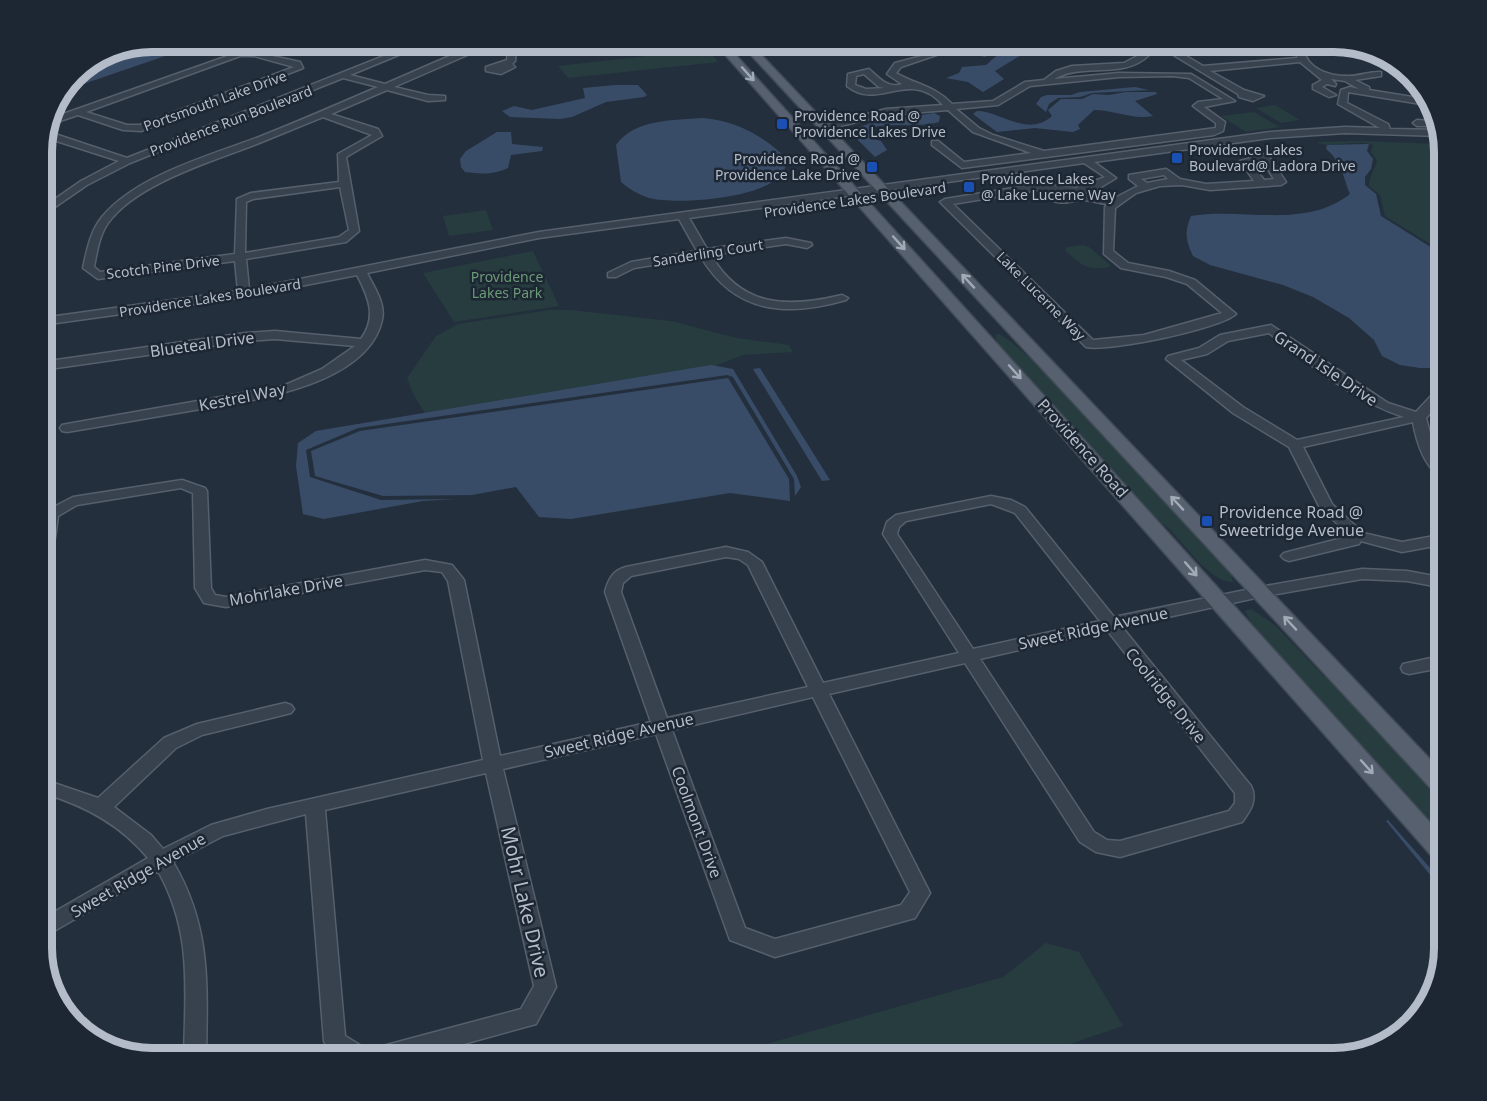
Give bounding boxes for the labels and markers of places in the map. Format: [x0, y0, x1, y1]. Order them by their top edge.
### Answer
place label: Providence Road @ Providence Lakes Drive [794, 106, 946, 141]
marker: Providence Road @ Providence Lakes Drive [775, 117, 789, 131]
place label: Providence Lakes Boulevard@ Ladora Drive [1189, 140, 1356, 175]
place label: Providence Road @ Providence Lake Drive [715, 149, 860, 184]
marker: Providence Lakes Boulevard@ Ladora Drive [1170, 151, 1184, 165]
marker: Providence Road @ Providence Lake Drive [865, 160, 879, 174]
place label: Providence Lakes @ Lake Lucerne Way [981, 169, 1117, 204]
marker: Providence Lakes @ Lake Lucerne Way [962, 180, 976, 194]
place label: Providence Road @ Sweetridge Avenue [1219, 501, 1364, 541]
marker: Providence Road @ Sweetridge Avenue [1200, 514, 1214, 528]

